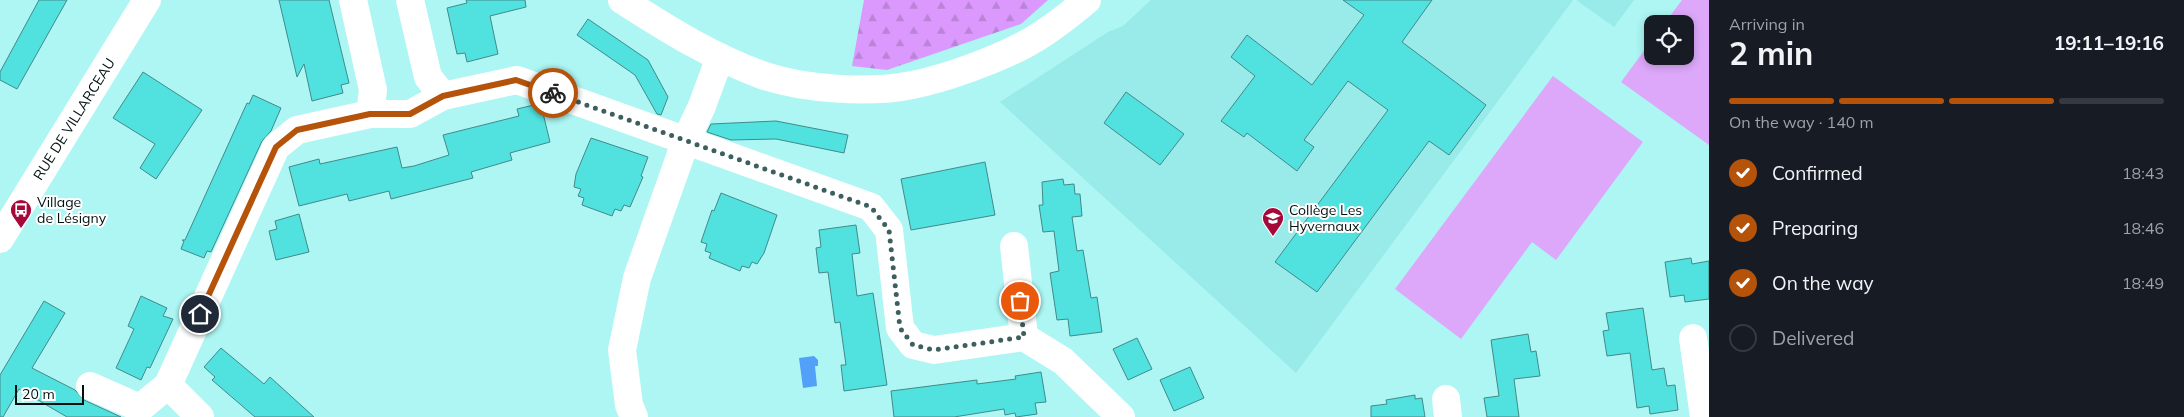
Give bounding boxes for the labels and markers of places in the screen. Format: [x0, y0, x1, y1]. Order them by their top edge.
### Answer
place label: Village de Lésigny [37, 193, 107, 227]
bus stop icon: Village de Lésigny [9, 198, 33, 229]
place label: Collège Les Hyvernaux [1289, 201, 1362, 235]
school or university icon: Collège Les Hyvernaux [1261, 206, 1285, 237]
pin [999, 280, 1041, 322]
pin [179, 293, 221, 335]

